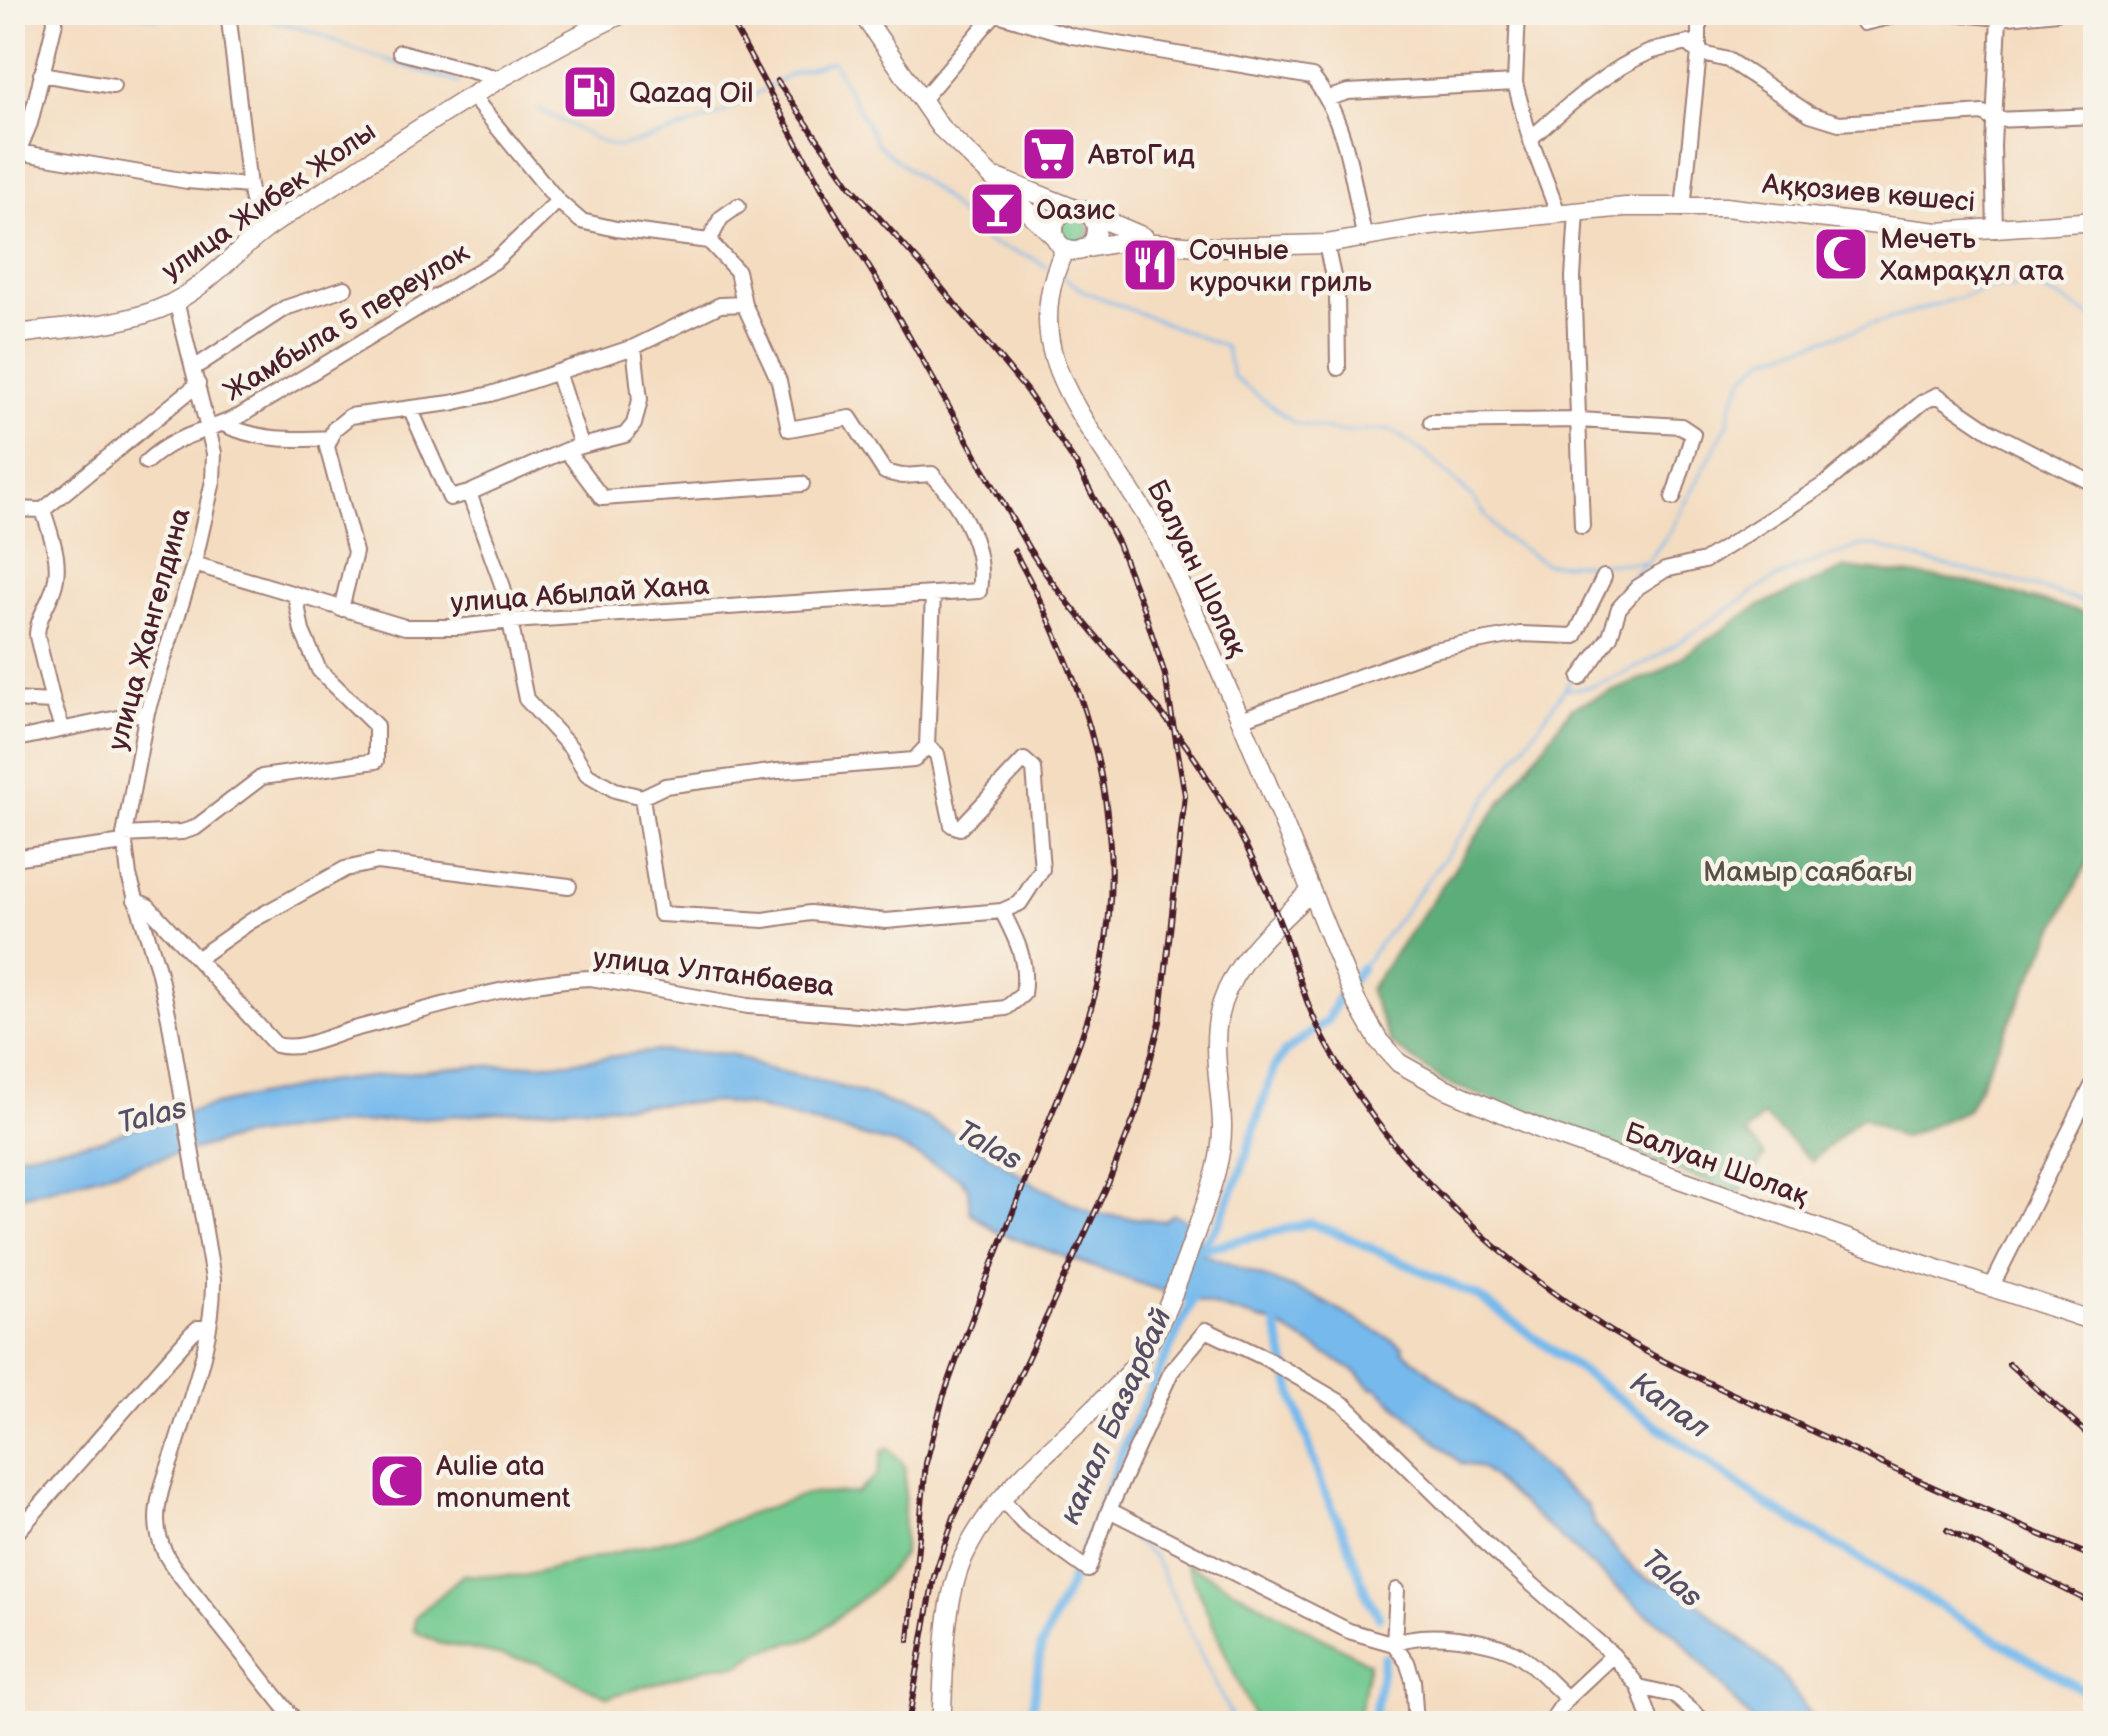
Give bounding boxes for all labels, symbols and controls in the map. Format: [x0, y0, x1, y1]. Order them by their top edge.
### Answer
fuel station icon: Qazaq Oil [560, 62, 620, 122]
place label: Qazaq Oil [629, 77, 754, 110]
street label: улица Жибек Жолы [156, 115, 382, 287]
supermarket icon: АвтоГид [1019, 124, 1079, 184]
place label: АвтоГид [1087, 139, 1195, 172]
street label: Аққозиев көшесі [1760, 168, 1977, 219]
bar icon: Оазис [967, 179, 1027, 239]
place label: Оазис [1036, 194, 1116, 227]
place label: Мечеть Хамрақұл ата [1880, 223, 2065, 288]
mosque icon: Мечеть Хамрақұл ата [1811, 224, 1871, 284]
place label: Сочные курочки гриль [1189, 234, 1372, 299]
restaurant icon: Сочные курочки гриль [1120, 235, 1180, 295]
street label: Жамбыла 5 переулок [218, 236, 475, 409]
street label: Балуан Шолақ [1140, 475, 1254, 662]
street label: улица Жангелдина [101, 504, 198, 754]
street label: улица Абылай Хана [450, 569, 711, 620]
park label: Мамыр саябағы [1703, 856, 1913, 889]
street label: улица Ултанбаева [591, 941, 837, 1004]
water label: Talas [114, 1090, 190, 1142]
water label: Talas [949, 1113, 1028, 1179]
street label: Балуан Шолақ [1620, 1116, 1813, 1213]
water label: канал Базарбай [1052, 1303, 1180, 1530]
water label: Капал [1623, 1365, 1716, 1447]
place label: Aulie ata monument [436, 1450, 571, 1515]
mosque icon: Aulie ata monument [367, 1451, 427, 1511]
water label: Talas [1633, 1542, 1709, 1615]

